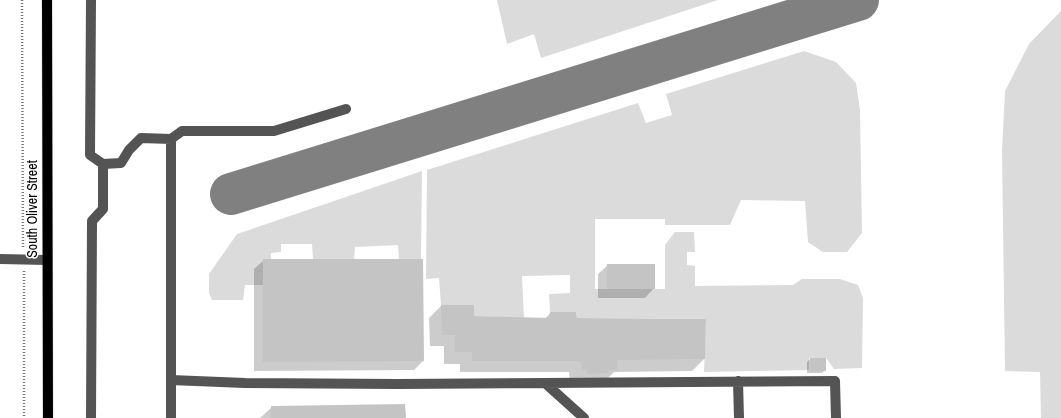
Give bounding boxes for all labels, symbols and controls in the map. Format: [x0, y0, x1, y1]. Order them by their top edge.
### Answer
street label: South Oliver Street [25, 160, 41, 258]

